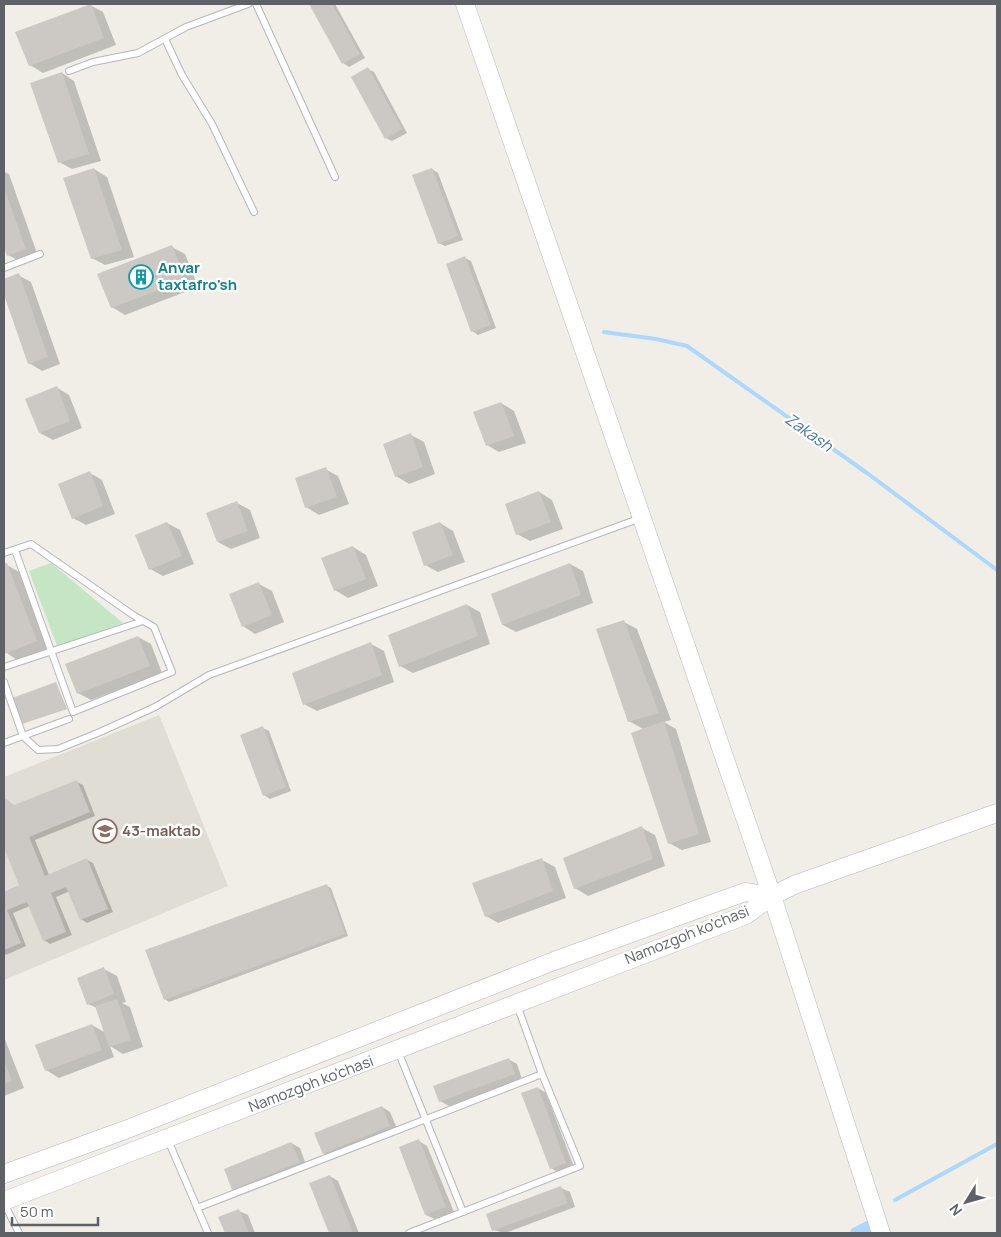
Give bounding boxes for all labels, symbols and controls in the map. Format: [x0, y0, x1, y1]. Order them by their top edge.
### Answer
place label: Anvar taxtafro'sh [158, 257, 237, 295]
building icon: Anvar taxtafro'sh [128, 264, 154, 290]
water label: Zakash [781, 408, 838, 457]
school or university icon: 43-maktab [92, 818, 118, 844]
place label: 43-maktab [122, 820, 201, 841]
street label: Namozgoh ko'chasi [622, 900, 752, 969]
street label: Namozgoh ko'chasi [245, 1050, 376, 1117]
north arrow [941, 1177, 991, 1227]
scale bar [12, 1194, 99, 1226]
text: N [945, 1200, 966, 1220]
text: 50 m [20, 1201, 54, 1222]

